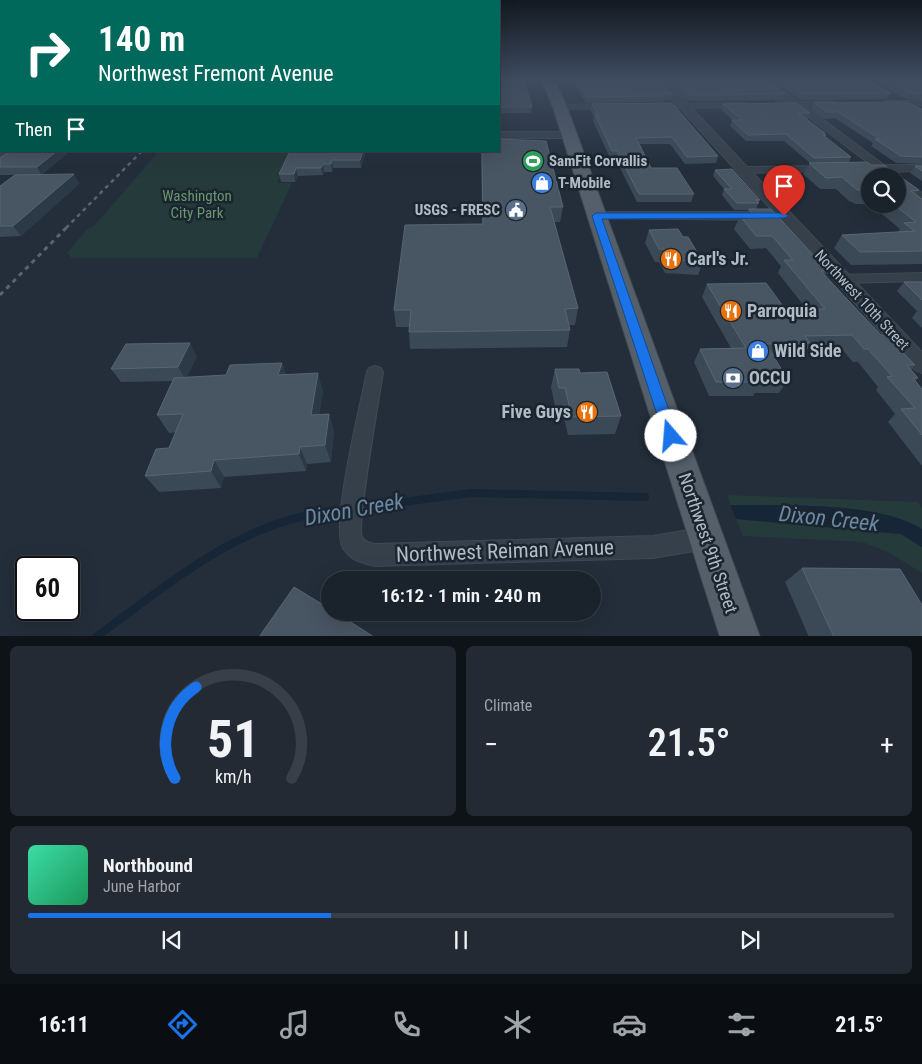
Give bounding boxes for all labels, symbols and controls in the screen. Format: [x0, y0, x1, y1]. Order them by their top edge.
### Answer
text: 140 m [98, 19, 185, 60]
icon: right [15, 20, 80, 85]
text: Northwest Fremont Avenue [98, 61, 334, 86]
icon: arrive [62, 115, 90, 143]
text: Then [15, 118, 52, 141]
sports icon: SamFit Corvallis [521, 149, 545, 173]
place label: SamFit Corvallis [549, 152, 647, 170]
pin [763, 165, 805, 216]
map controls [861, 168, 906, 213]
button: search [861, 168, 906, 213]
shop icon: T-Mobile [530, 171, 554, 195]
icon: arrive [770, 172, 798, 200]
place label: T-Mobile [558, 174, 611, 192]
park label: Washington City Park [162, 187, 232, 222]
public building icon: USGS - FRESC [504, 198, 528, 222]
place label: USGS - FRESC [415, 201, 500, 219]
street label: Northwest 10th Street [811, 246, 913, 354]
restaurant icon: Carl's Jr. [659, 247, 683, 271]
place label: Carl's Jr. [687, 248, 749, 269]
restaurant icon: Parroquia [719, 299, 743, 323]
place label: Parroquia [747, 300, 817, 321]
shop icon: Wild Side [746, 339, 770, 363]
place label: Wild Side [774, 340, 842, 361]
bank icon: OCCU [721, 366, 745, 390]
place label: OCCU [749, 367, 791, 388]
restaurant icon: Five Guys [575, 400, 599, 424]
place label: Five Guys [502, 401, 571, 422]
position arrow [644, 409, 696, 461]
street label: Northwest 9th Street [675, 470, 742, 616]
water label: Dixon Creek [303, 488, 406, 531]
water label: Dixon Creek [778, 501, 881, 536]
street label: Northwest Reiman Avenue [396, 535, 615, 567]
speed limit sign: 60 [15, 556, 80, 621]
text: 16:12 · 1 min · 240 m [381, 584, 541, 607]
text: Climate [484, 696, 532, 715]
text: 51 [207, 709, 259, 770]
text: 21.5° [648, 721, 730, 765]
text: − [484, 728, 498, 761]
text: + [880, 728, 894, 761]
text: km/h [215, 766, 251, 787]
text: Northbound [103, 854, 193, 877]
text: June Harbor [103, 877, 181, 896]
icon: previous [158, 926, 186, 954]
icon: pause [447, 926, 475, 954]
icon: next [736, 926, 764, 954]
icon: directions [165, 1007, 200, 1042]
icon: music [277, 1007, 312, 1042]
icon: phone [389, 1007, 424, 1042]
icon: climate [500, 1007, 535, 1042]
icon: car [612, 1007, 647, 1042]
icon: filters [724, 1007, 759, 1042]
text: 16:11 [38, 1012, 89, 1037]
text: 21.5° [835, 1012, 884, 1037]

